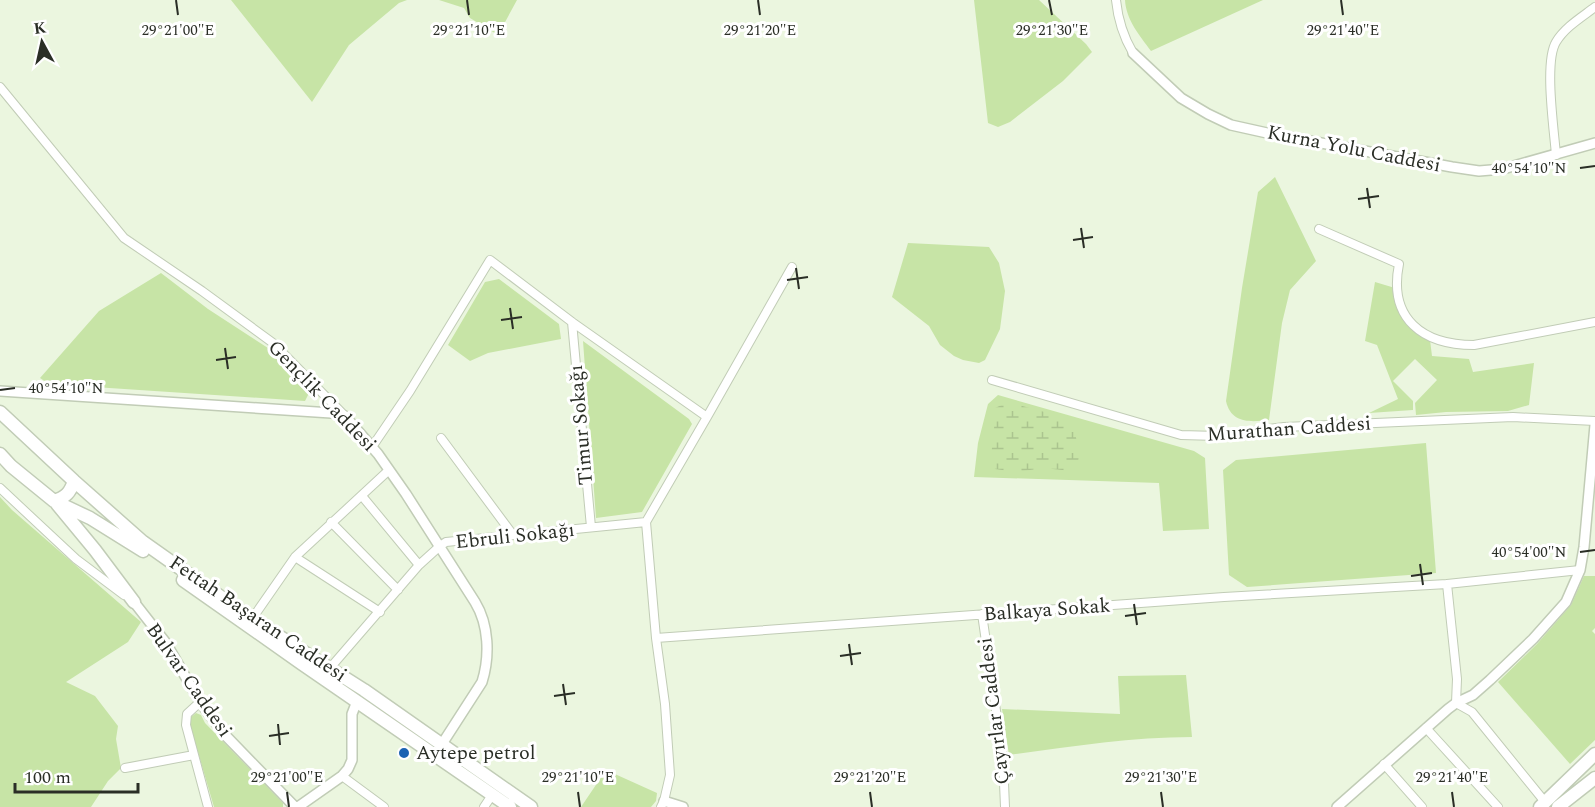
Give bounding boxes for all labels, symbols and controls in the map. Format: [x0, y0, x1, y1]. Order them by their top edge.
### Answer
north arrow [12, 12, 72, 72]
text: K [32, 15, 48, 41]
text: 29°21'00"E [142, 19, 214, 42]
text: 29°21'10"E [433, 19, 505, 42]
text: 29°21'20"E [724, 19, 796, 42]
text: 29°21'30"E [1016, 19, 1088, 42]
text: 29°21'40"E [1307, 19, 1379, 42]
street label: Kurna Yolu Caddesi [1265, 117, 1443, 181]
text: 40°54'10"N [1492, 157, 1567, 180]
street label: Gençlik Caddesi [261, 333, 383, 459]
street label: Timur Sokağı [561, 364, 601, 486]
text: 40°54'10"N [29, 377, 104, 400]
street label: Murathan Caddesi [1206, 408, 1372, 450]
street label: Ebruli Sokağı [454, 515, 576, 557]
text: 40°54'00"N [1492, 541, 1567, 564]
street label: Fettah Başaran Caddesi [163, 548, 353, 690]
street label: Balkaya Sokak [983, 591, 1111, 629]
street label: Bulvar Caddesi [138, 617, 240, 743]
street label: Çayırlar Caddesi [970, 636, 1018, 786]
place label: Aytepe petrol [416, 738, 536, 768]
marker: Aytepe petrol [397, 746, 411, 760]
scale bar [15, 756, 138, 794]
text: 100 m [24, 764, 71, 791]
text: 29°21'00"E [251, 766, 323, 789]
text: 29°21'10"E [542, 766, 614, 789]
text: 29°21'20"E [834, 766, 906, 789]
text: 29°21'30"E [1125, 766, 1197, 789]
text: 29°21'40"E [1416, 766, 1488, 789]

